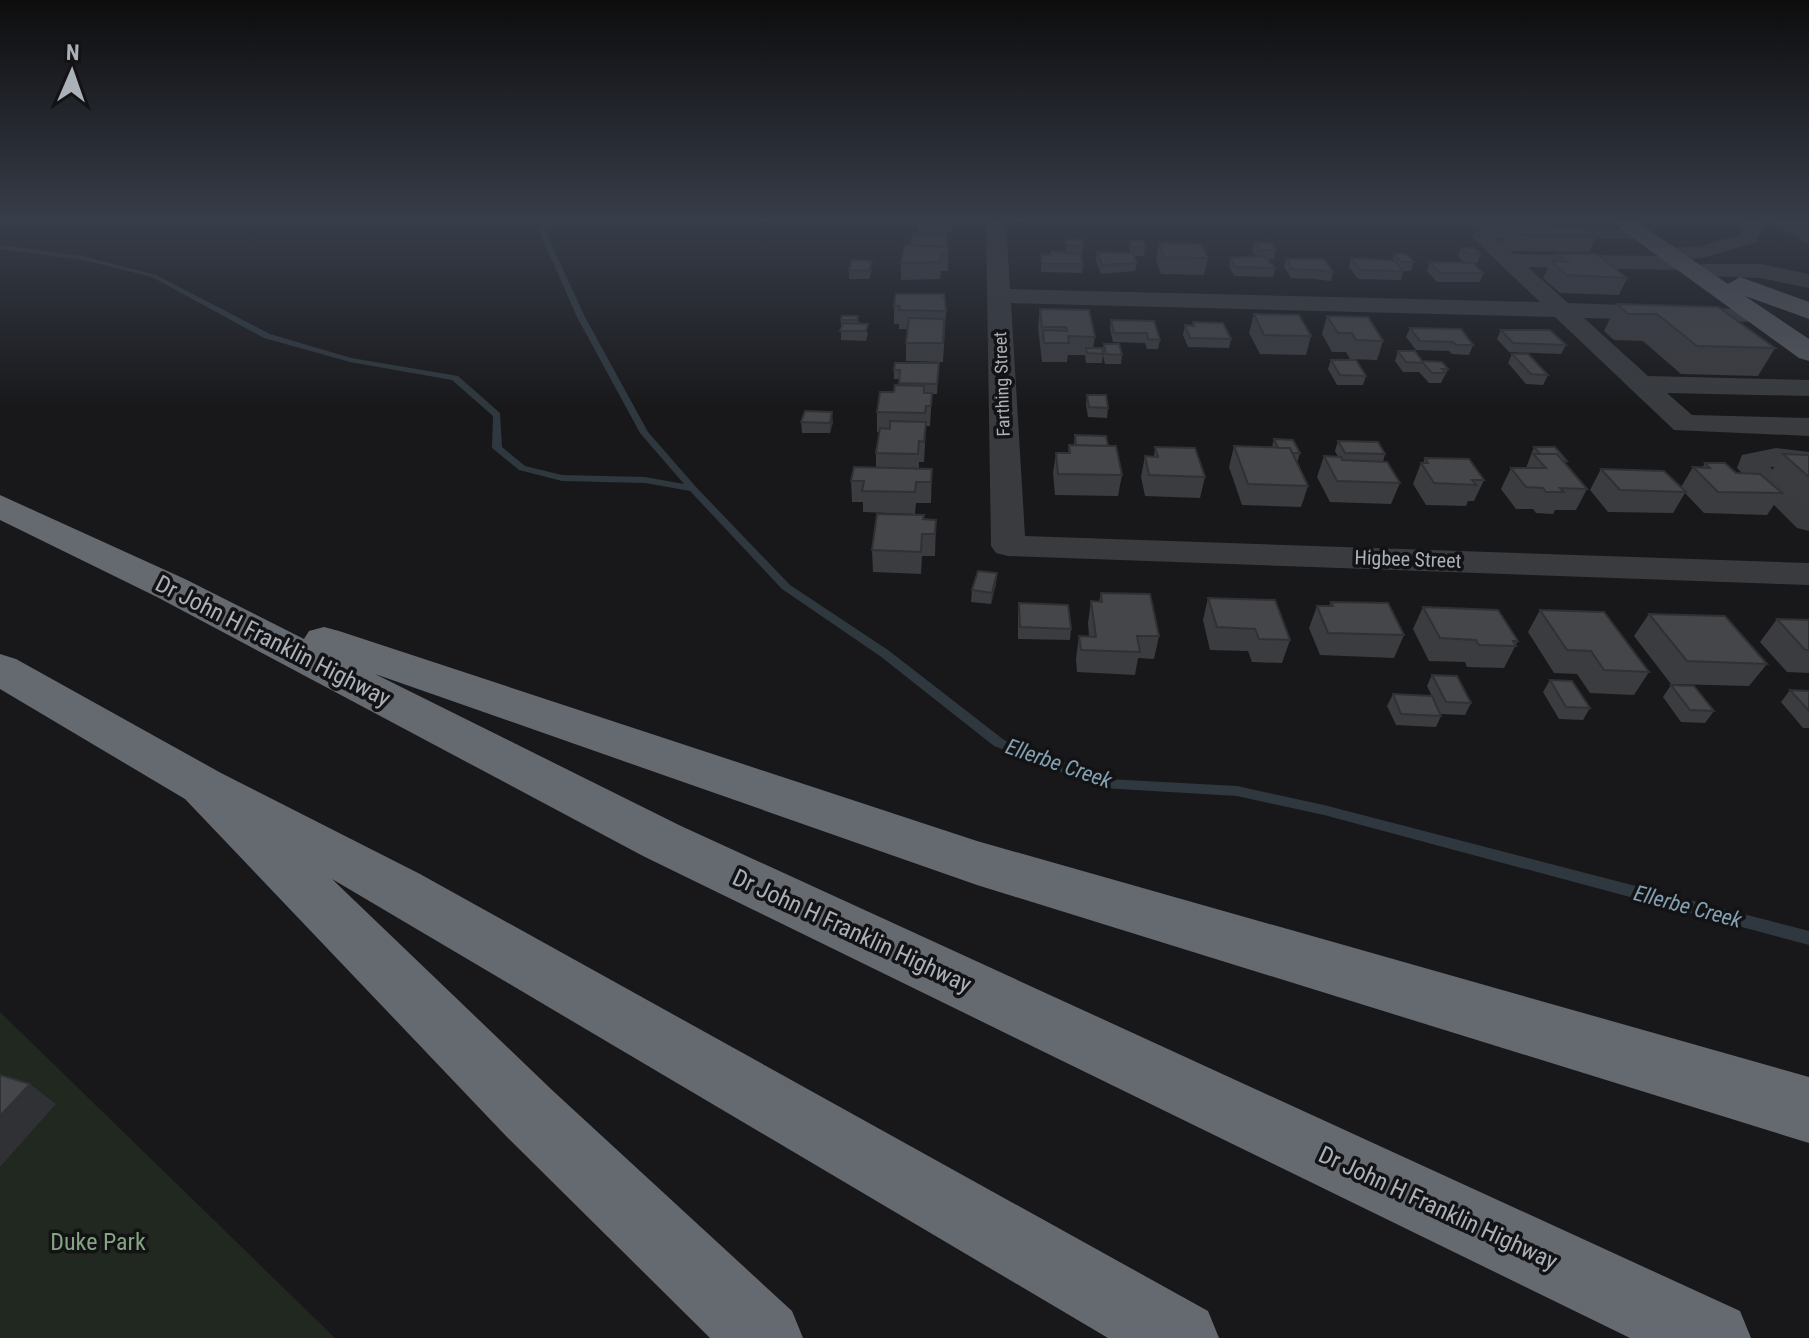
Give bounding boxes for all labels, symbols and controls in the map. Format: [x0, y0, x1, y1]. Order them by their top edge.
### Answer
north arrow [32, 32, 112, 112]
text: N [66, 40, 80, 65]
street label: Farthing Street [989, 331, 1014, 437]
street label: Higbee Street [1354, 545, 1462, 573]
street label: Dr John H Franklin Highway [151, 569, 395, 713]
water label: Ellerbe Creek [1003, 734, 1115, 793]
street label: Dr John H Franklin Highway [728, 863, 976, 999]
water label: Ellerbe Creek [1631, 880, 1745, 933]
street label: Dr John H Franklin Highway [1314, 1140, 1562, 1276]
park label: Duke Park [50, 1228, 146, 1256]

